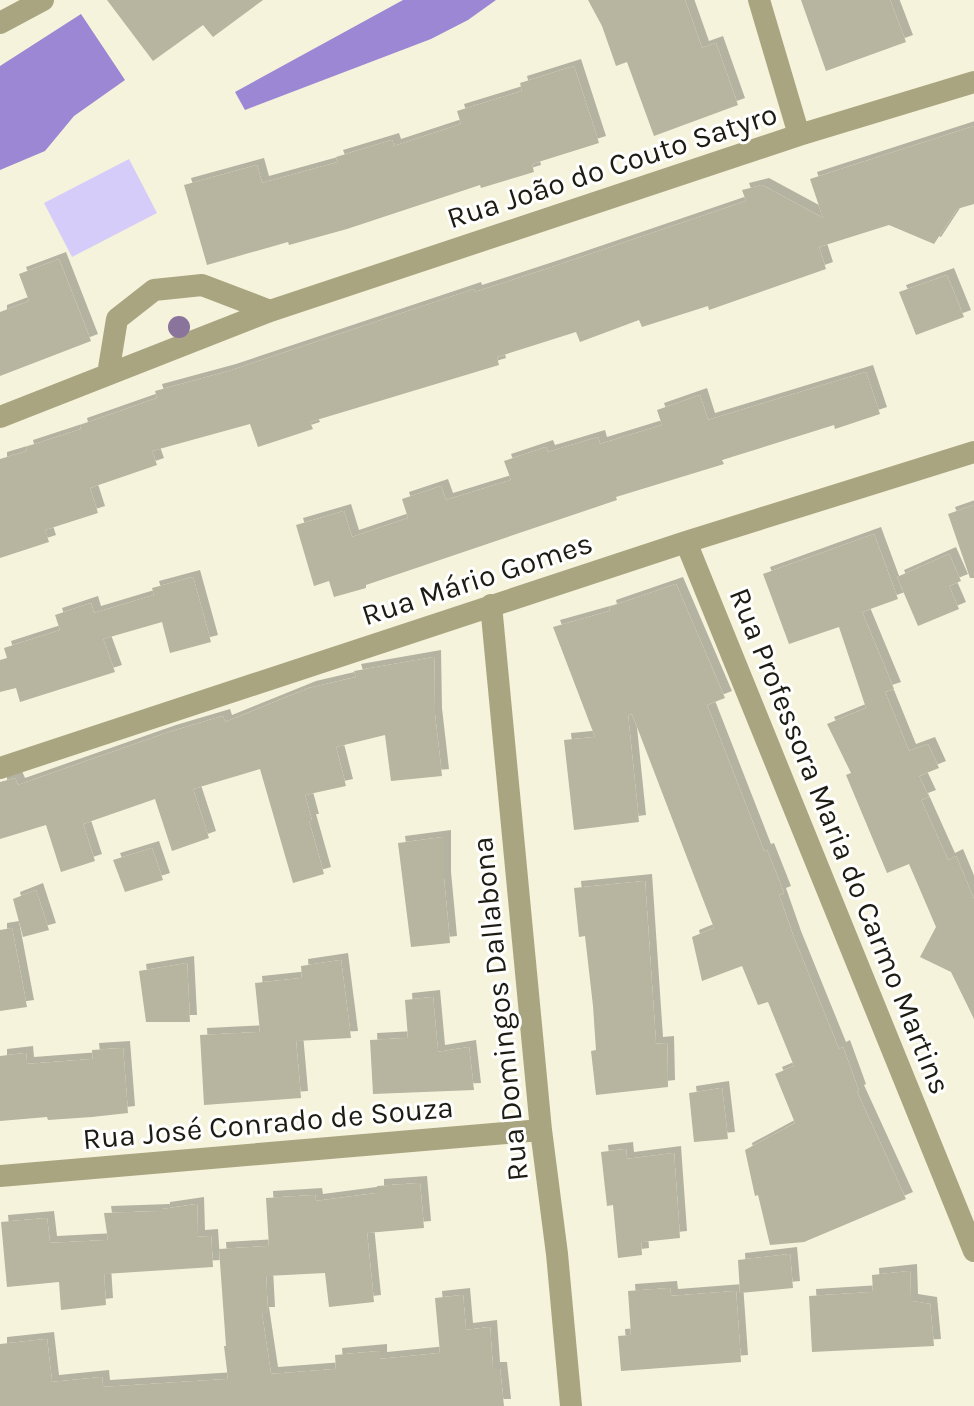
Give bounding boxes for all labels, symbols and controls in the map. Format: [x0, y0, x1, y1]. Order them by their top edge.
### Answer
street label: Rua João do Couto Satyro [442, 96, 782, 236]
street label: Rua Mário Gomes [357, 525, 597, 633]
street label: Rua Professora Maria do Carmo Martins [722, 583, 958, 1099]
street label: Rua Domingos Dallabona [464, 835, 536, 1183]
street label: Rua José Conrado de Souza [81, 1089, 455, 1157]

